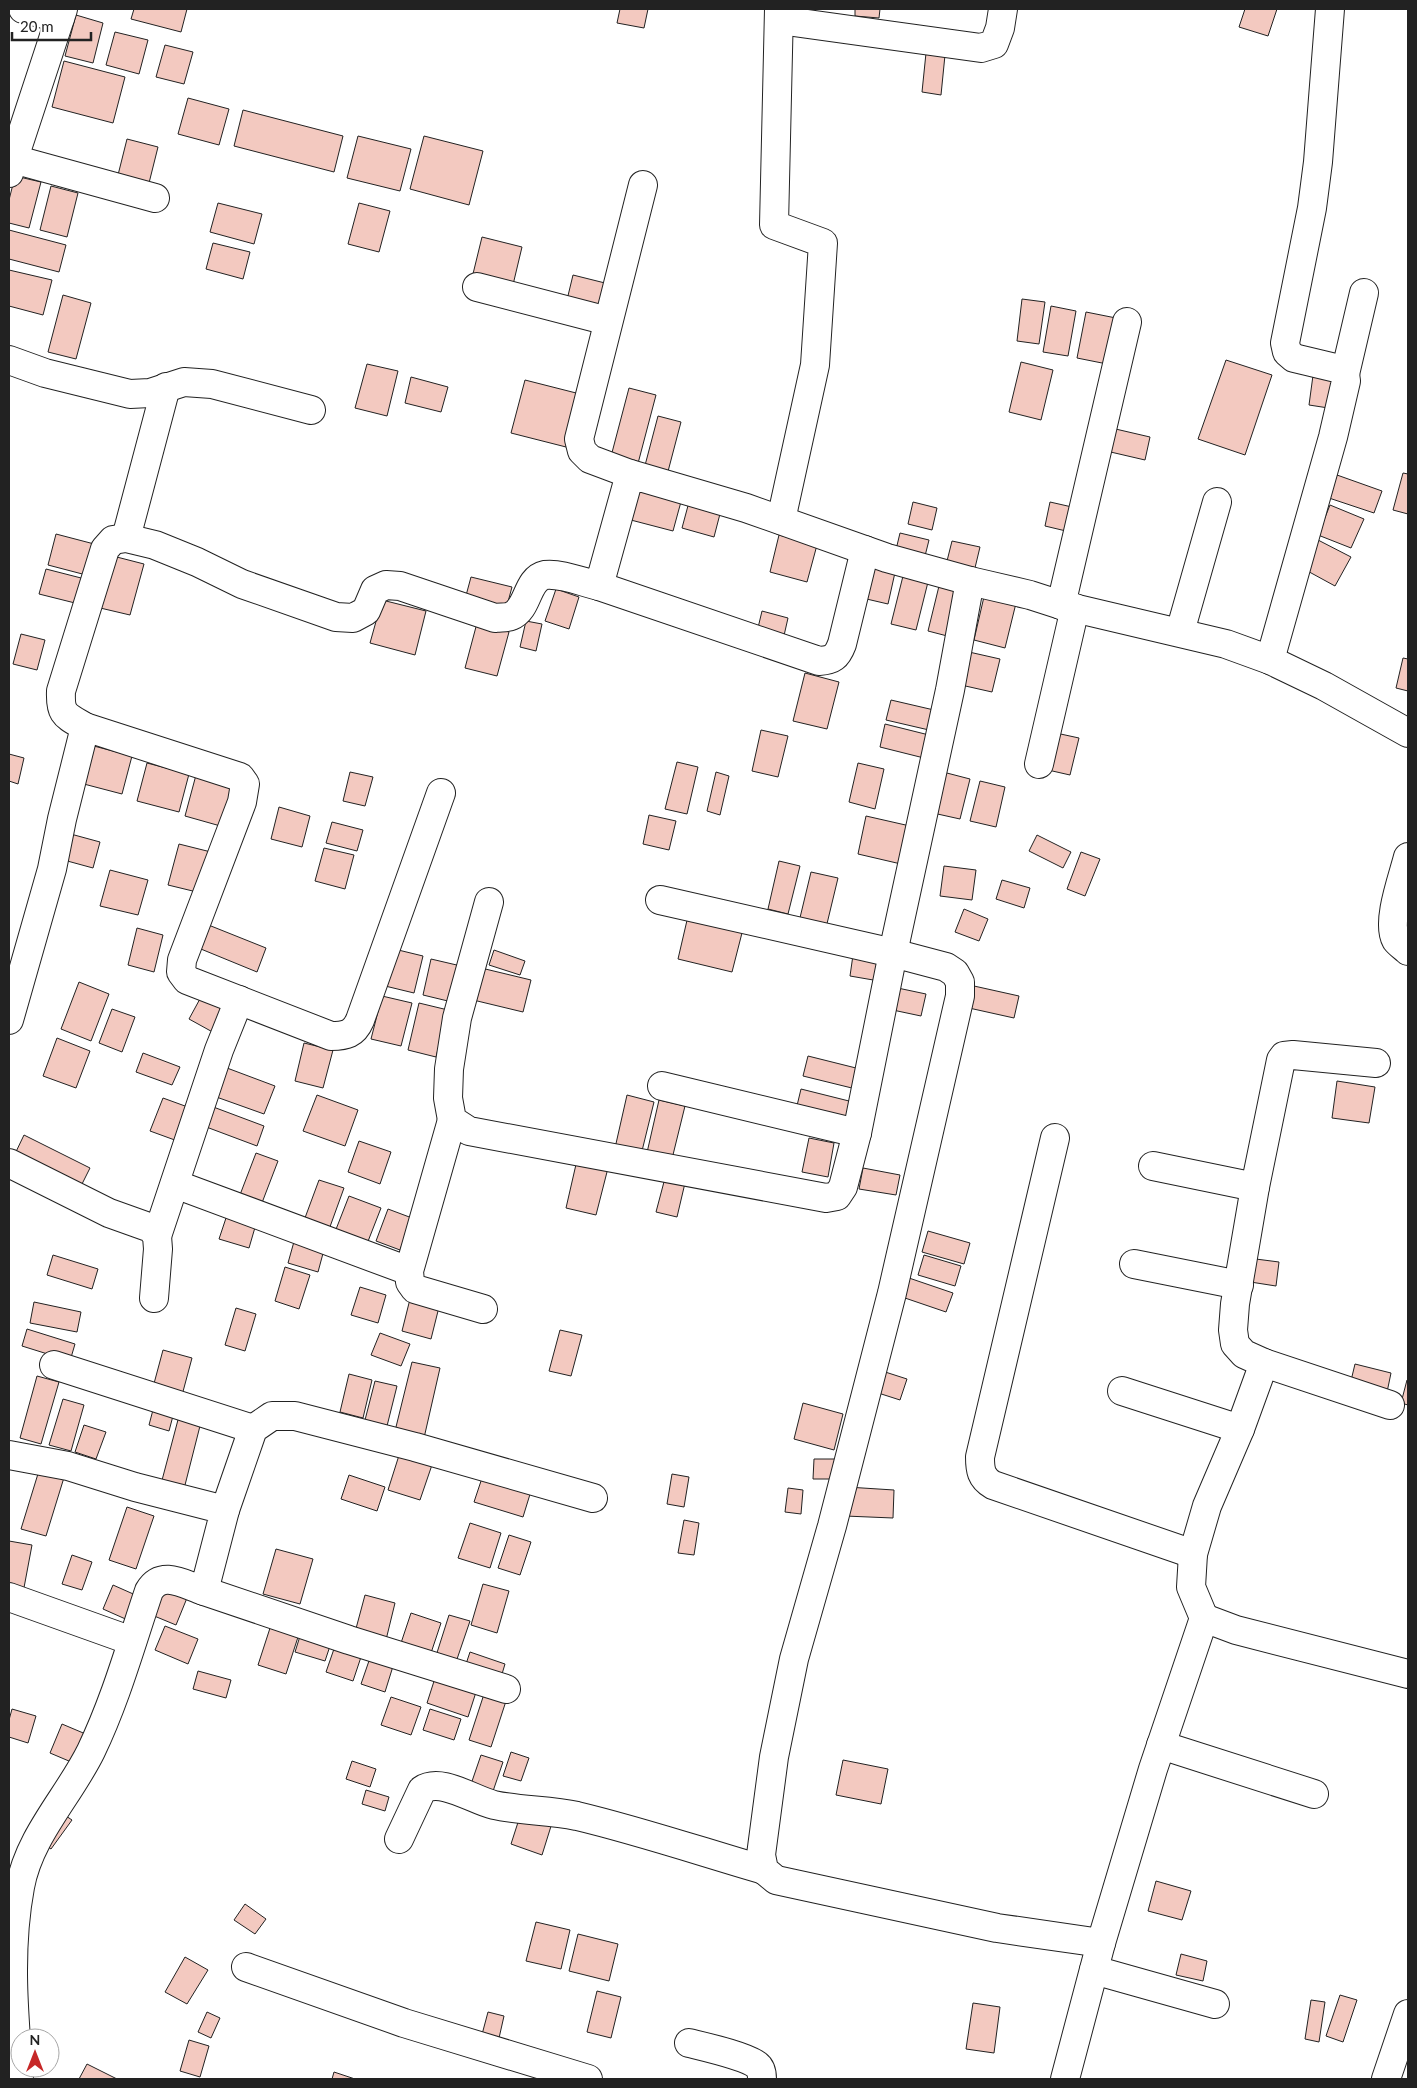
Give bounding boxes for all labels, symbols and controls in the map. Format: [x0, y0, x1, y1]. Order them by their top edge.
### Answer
scale bar [12, 10, 91, 42]
text: 20 m [20, 17, 54, 35]
north arrow [10, 2028, 60, 2078]
text: N [30, 2031, 40, 2048]

